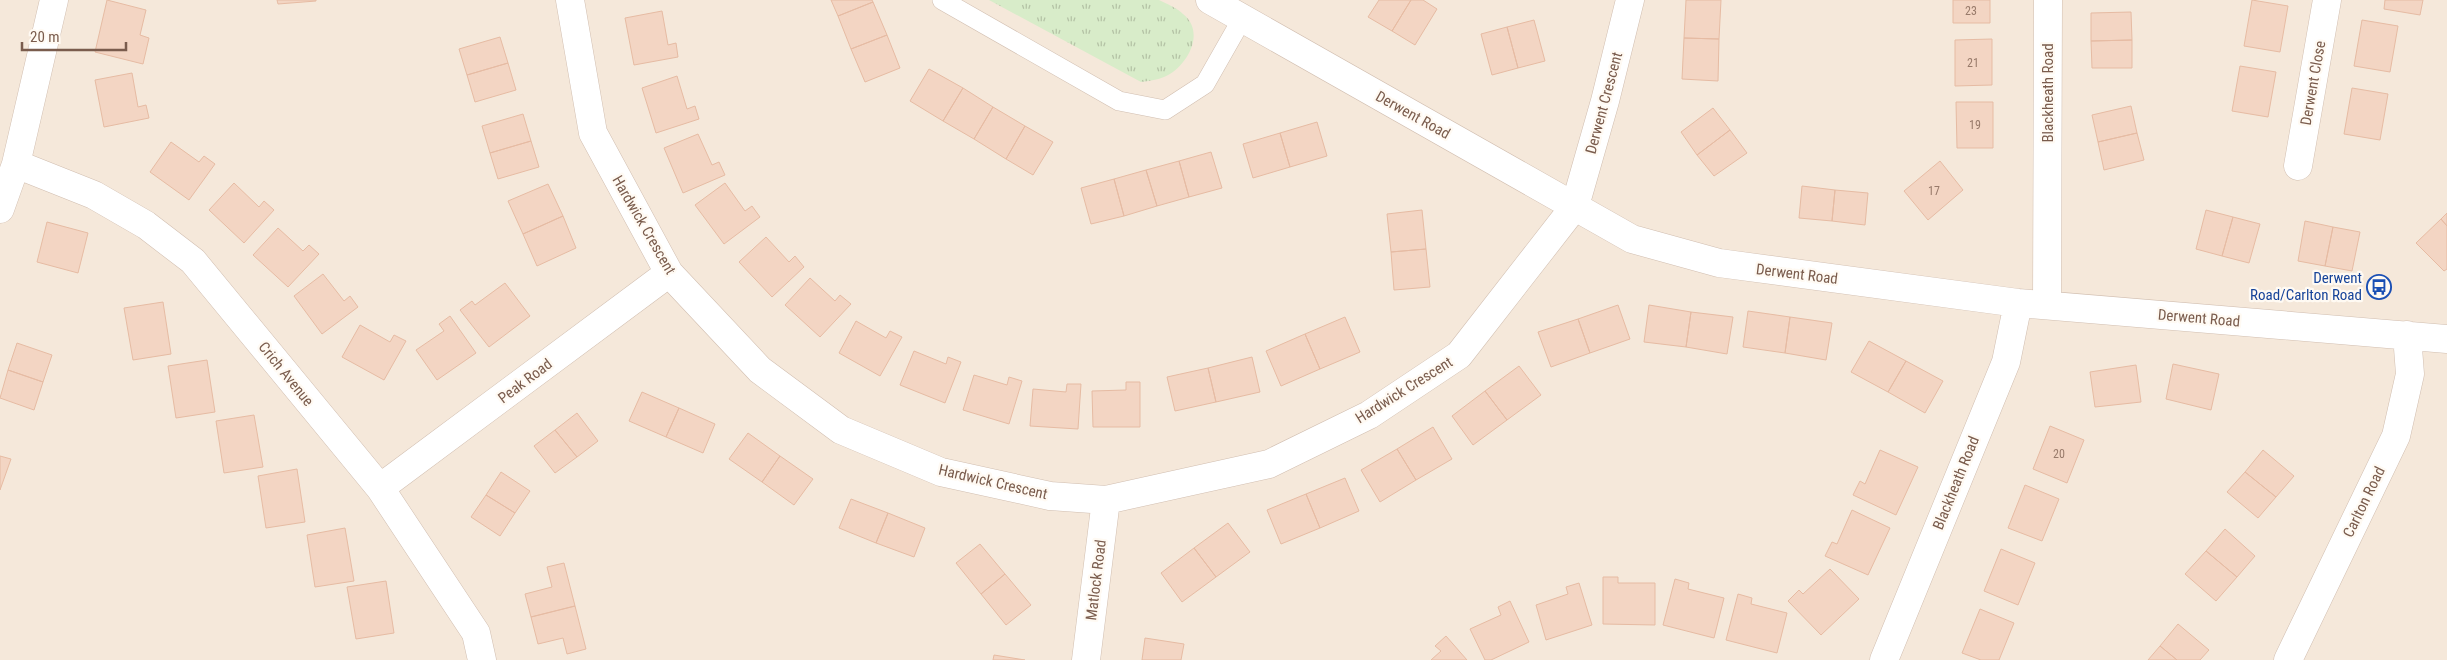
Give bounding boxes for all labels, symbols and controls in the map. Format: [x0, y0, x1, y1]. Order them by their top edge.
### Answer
house number: 23 [1965, 4, 1977, 18]
scale bar [22, 20, 126, 52]
text: 20 m [30, 28, 60, 46]
street label: Derwent Close [2297, 39, 2329, 127]
street label: Blackheath Road [2039, 43, 2057, 143]
street label: Derwent Crescent [1582, 50, 1626, 156]
house number: 21 [1967, 56, 1979, 70]
street label: Derwent Road [1373, 87, 1453, 143]
house number: 19 [1969, 118, 1981, 132]
street label: Hardwick Crescent [608, 172, 680, 278]
house number: 17 [1928, 184, 1940, 198]
street label: Derwent Road [1755, 260, 1839, 288]
place label: Derwent Road/Carlton Road [2250, 269, 2362, 304]
bus stop icon: Derwent Road/Carlton Road [2366, 274, 2392, 300]
street label: Derwent Road [2157, 305, 2241, 331]
street label: Crich Avenue [255, 338, 317, 410]
street label: Hardwick Crescent [1352, 353, 1456, 427]
street label: Peak Road [495, 355, 555, 407]
street label: Blackheath Road [1929, 434, 1983, 532]
house number: 20 [2053, 447, 2065, 461]
street label: Hardwick Crescent [937, 461, 1049, 503]
street label: Carlton Road [2339, 464, 2389, 540]
street label: Matlock Road [1082, 539, 1110, 621]

